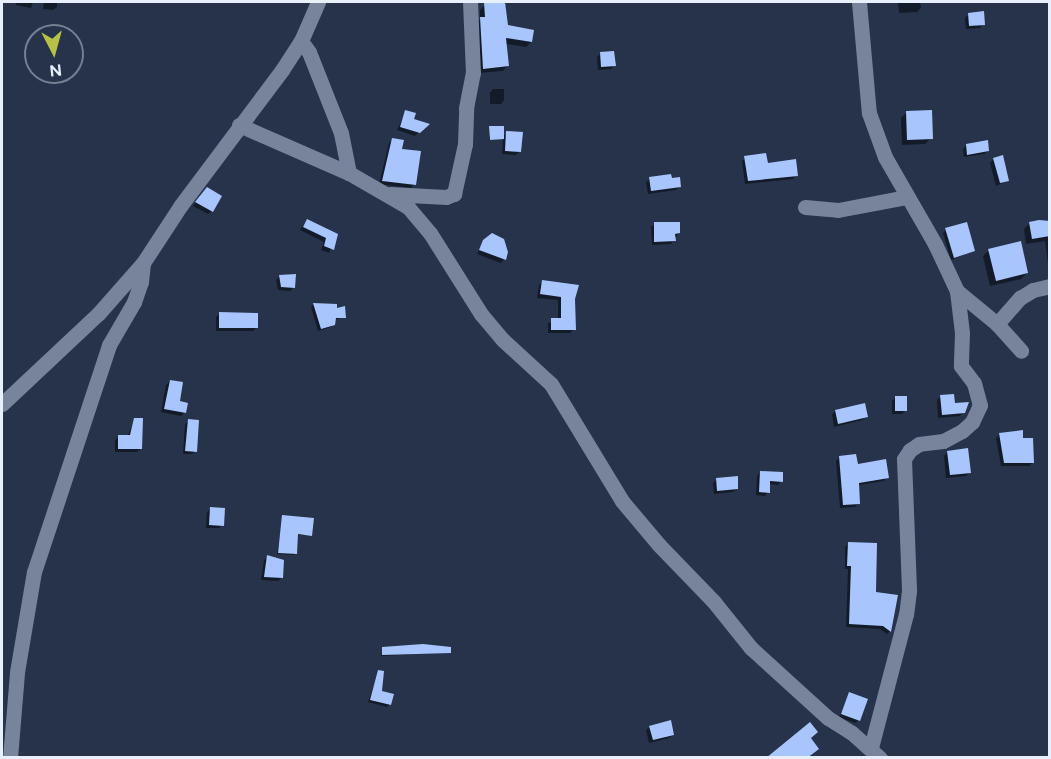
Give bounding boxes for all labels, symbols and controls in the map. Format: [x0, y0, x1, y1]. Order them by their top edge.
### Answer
north arrow [24, 24, 84, 84]
text: N [49, 60, 63, 81]

